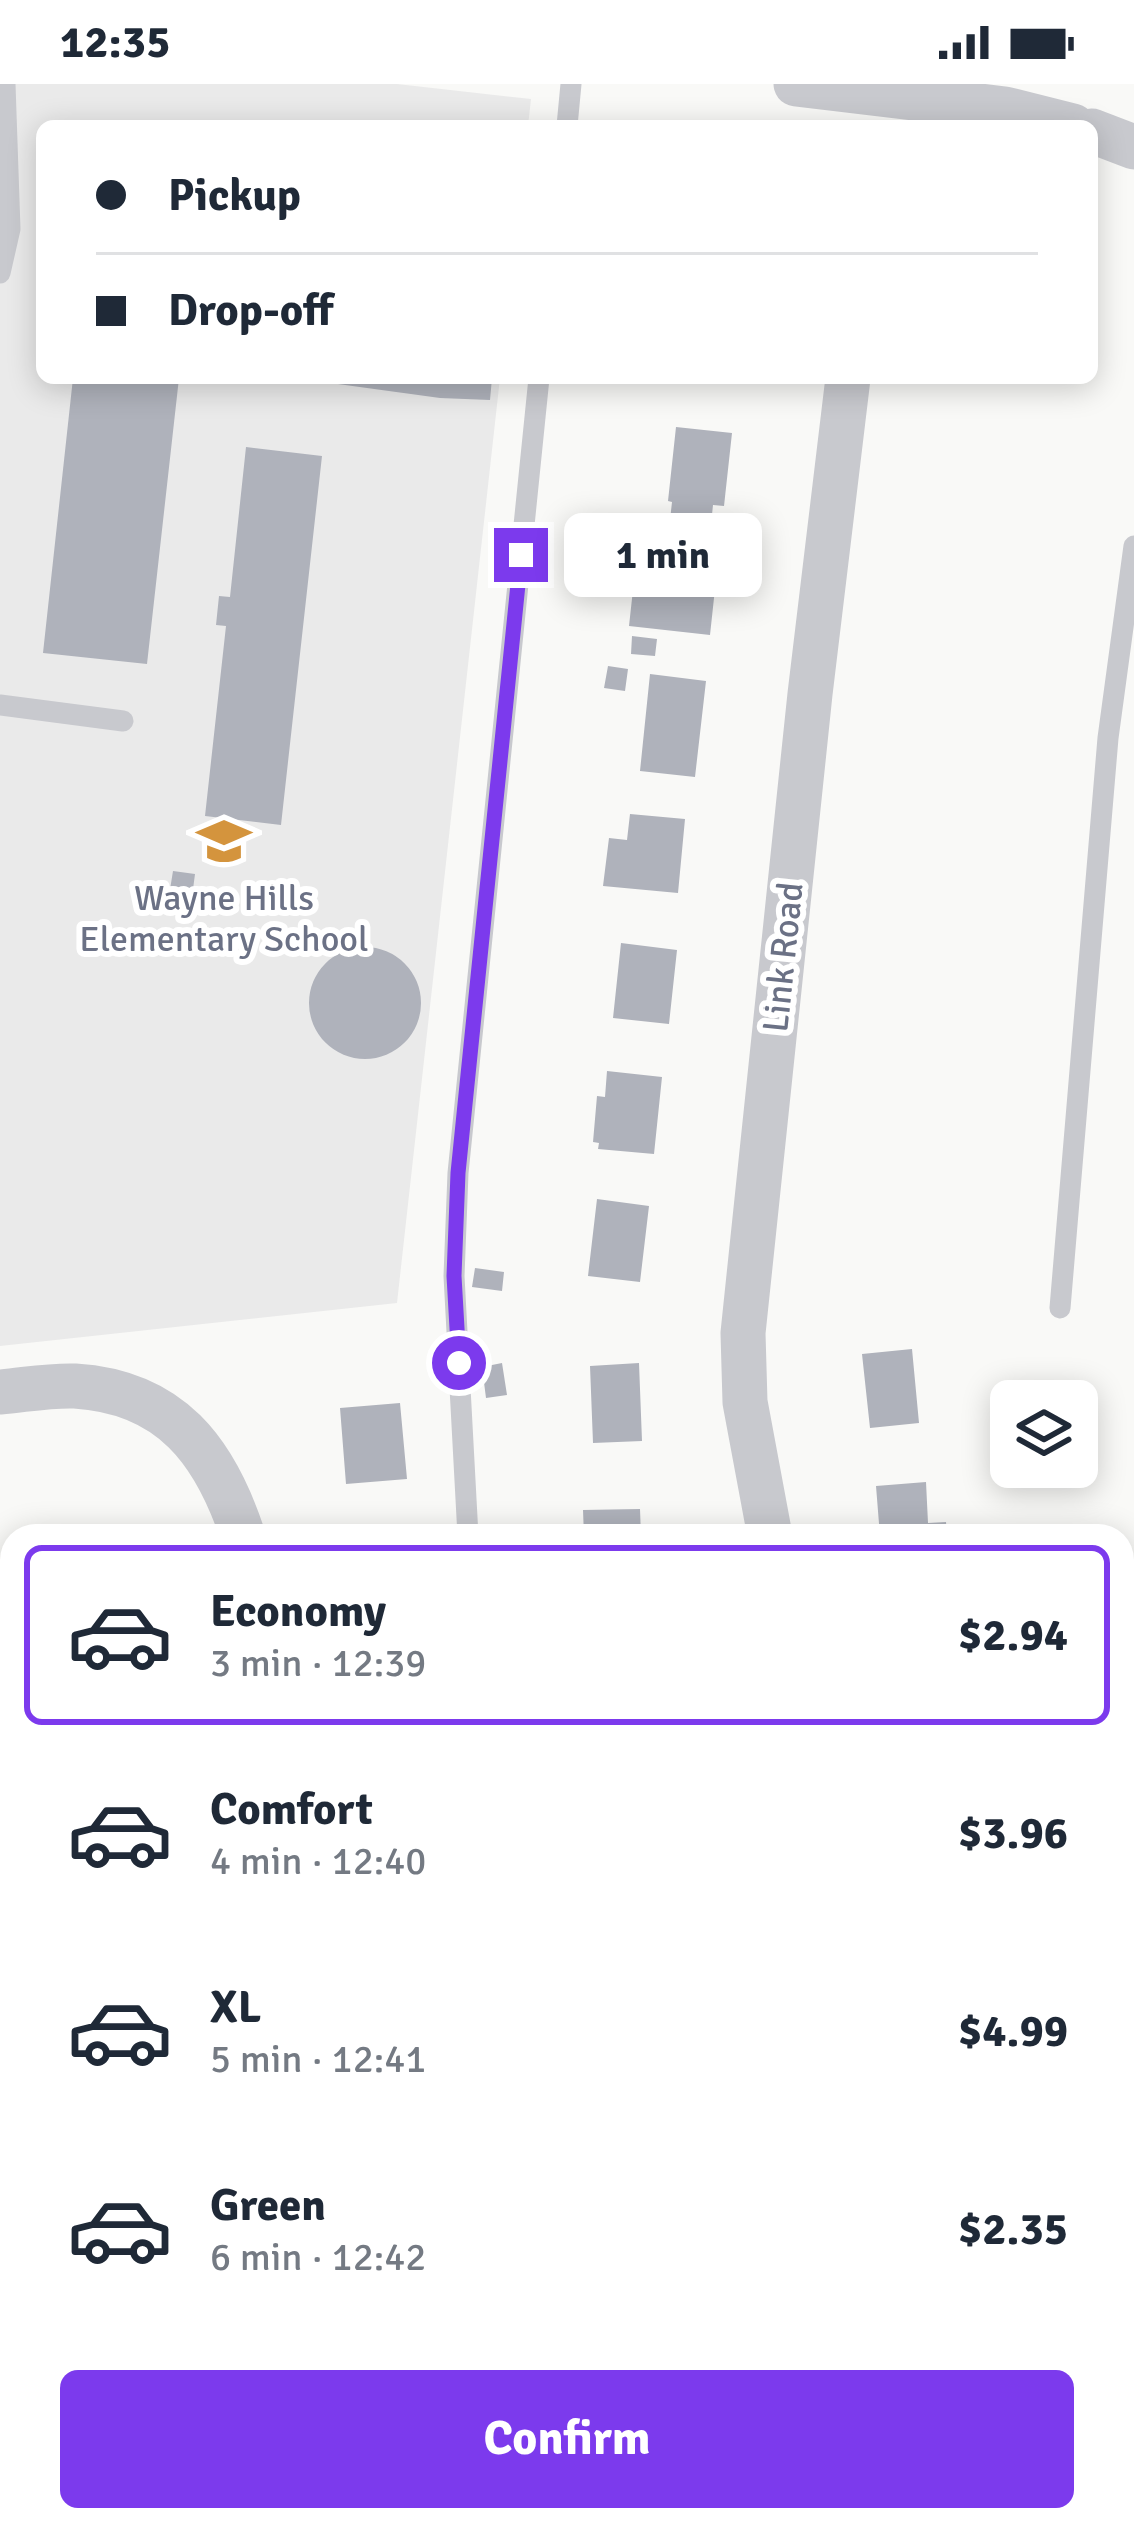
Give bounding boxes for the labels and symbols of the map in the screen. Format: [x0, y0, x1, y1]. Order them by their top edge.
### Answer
callout: 1 min [563, 513, 761, 597]
route end [494, 528, 548, 582]
school or university icon: Wayne Hills Elementary School [195, 812, 253, 870]
place label: Wayne Hills Elementary School [79, 876, 369, 962]
street label: Link Road [753, 880, 814, 1034]
route start [432, 1336, 486, 1390]

